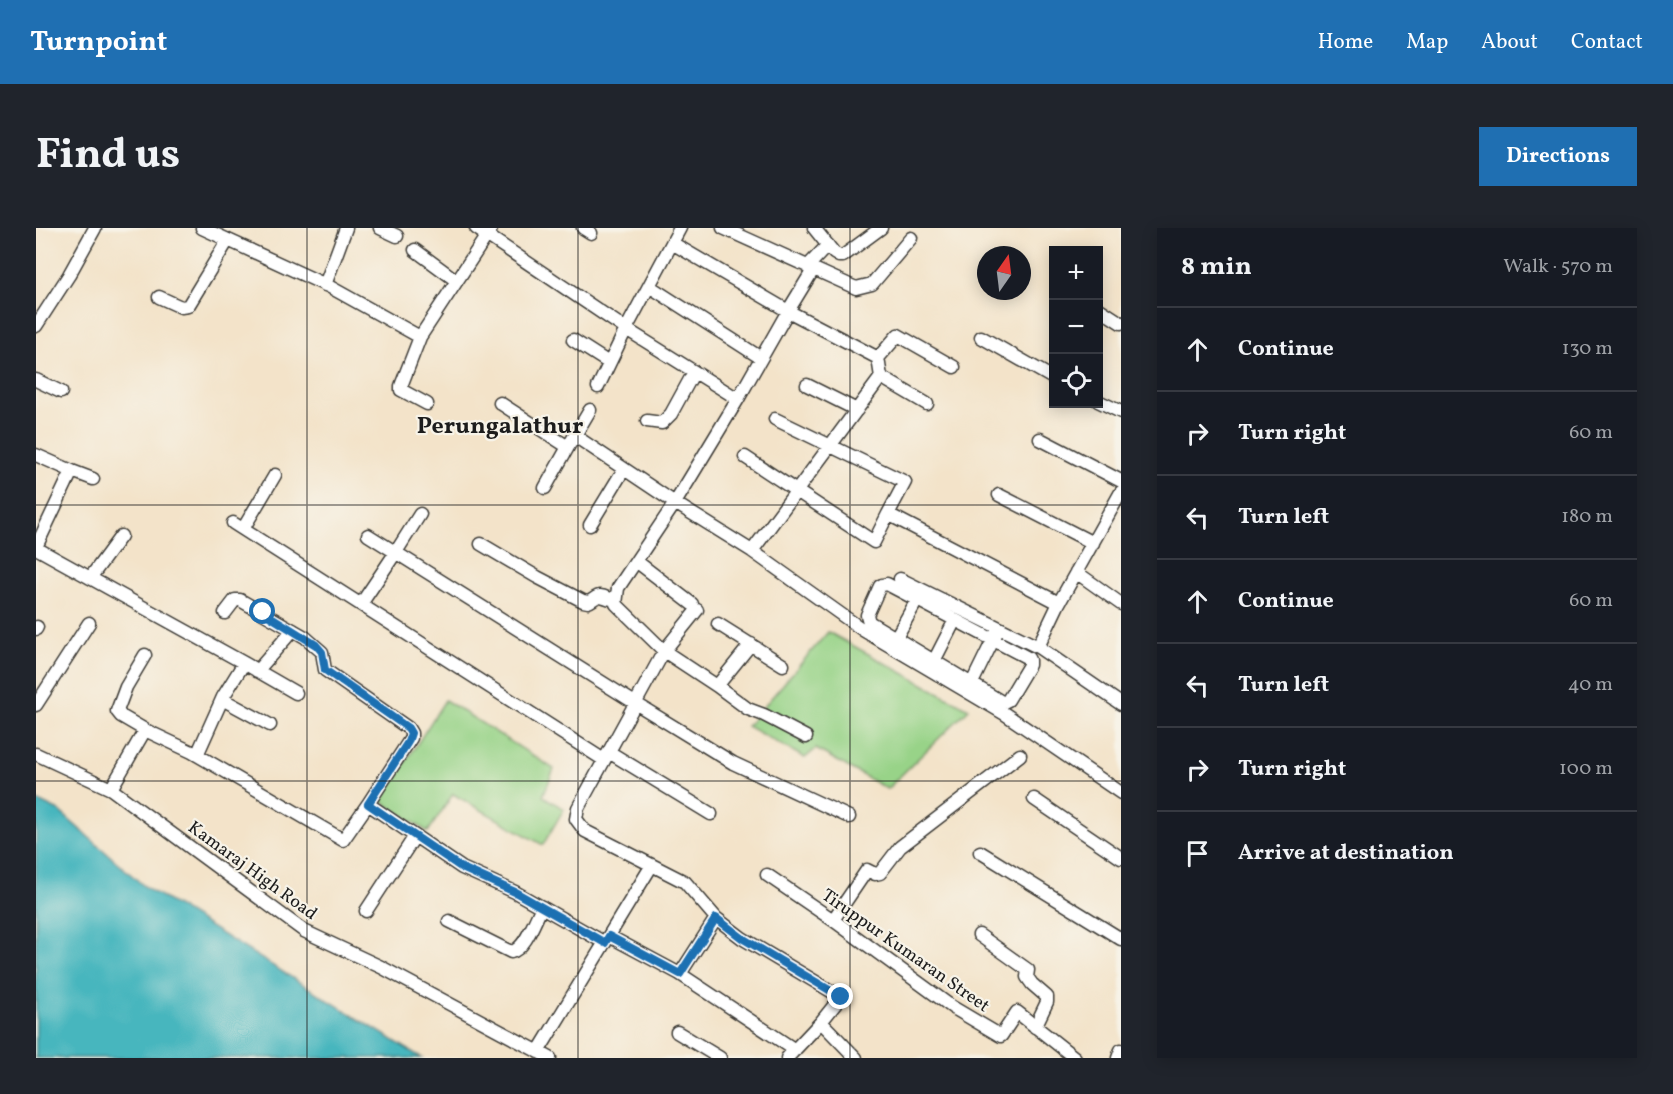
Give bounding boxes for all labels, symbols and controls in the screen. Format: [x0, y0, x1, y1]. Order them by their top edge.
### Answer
text: Turnpoint [30, 23, 167, 62]
text: Home [1318, 28, 1373, 57]
text: Map [1406, 28, 1448, 57]
text: About [1481, 28, 1538, 57]
text: Contact [1571, 28, 1643, 57]
text: Find us [36, 127, 180, 186]
button: Directions [1479, 127, 1637, 186]
north arrow [977, 246, 1031, 300]
map controls [1049, 246, 1103, 408]
button: + [1049, 246, 1103, 300]
text: 8 min [1181, 249, 1252, 285]
text: Walk · 570 m [1503, 253, 1613, 281]
button: − [1049, 300, 1103, 354]
icon: ahead [1181, 333, 1214, 366]
text: Continue [1238, 334, 1334, 365]
text: 130 m [1562, 335, 1613, 363]
button: locate [1049, 354, 1103, 408]
district label: Perungalathur [417, 410, 583, 444]
icon: right [1181, 417, 1214, 450]
text: Turn right [1238, 418, 1346, 449]
text: 60 m [1569, 419, 1613, 447]
icon: left [1181, 501, 1214, 534]
text: Turn left [1238, 502, 1329, 533]
text: 180 m [1561, 503, 1613, 531]
icon: ahead [1181, 585, 1214, 618]
text: Continue [1238, 586, 1334, 617]
text: 60 m [1569, 587, 1613, 615]
route start [249, 598, 275, 624]
icon: left [1181, 669, 1214, 702]
text: Turn left [1238, 670, 1329, 701]
text: 40 m [1568, 671, 1613, 699]
icon: right [1181, 753, 1214, 786]
text: Turn right [1238, 754, 1346, 785]
text: 100 m [1559, 755, 1613, 783]
street label: Kamaraj High Road [182, 816, 322, 927]
icon: arrive [1181, 837, 1214, 870]
text: Arrive at destination [1238, 838, 1454, 869]
street label: Tiruppur Kumaran Street [816, 884, 994, 1019]
route end [827, 983, 853, 1009]

